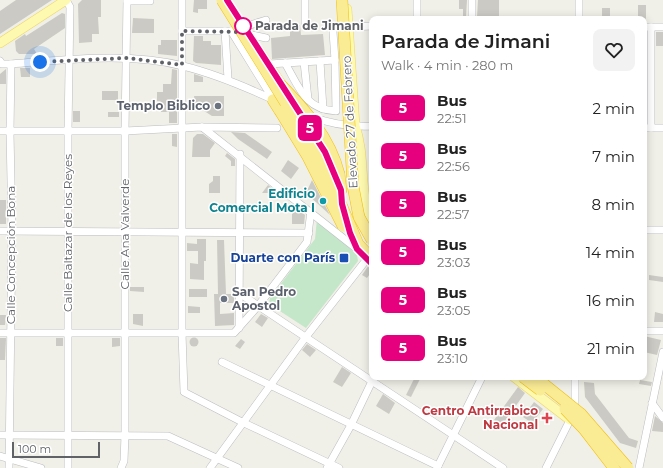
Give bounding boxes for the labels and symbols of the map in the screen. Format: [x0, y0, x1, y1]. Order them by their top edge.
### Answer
marker: Parada de Jimani [234, 17, 252, 35]
place label: Parada de Jimani [255, 18, 364, 33]
your location [30, 52, 50, 72]
street label: Elevado 27 de Febrero [339, 55, 360, 189]
place label: Templo Biblico [117, 98, 210, 113]
marker: Templo Biblico [213, 101, 223, 111]
line badge: 5 [297, 115, 323, 141]
street label: Calle Baltazar de los Reyes [60, 154, 75, 312]
street label: Calle Ana Valverde [117, 179, 132, 289]
street label: Calle Concepción Bona [3, 186, 18, 324]
place label: Edificio Comercial Mota I [209, 186, 315, 215]
marker: Edificio Comercial Mota I [318, 196, 328, 206]
place label: Duarte con París [230, 250, 336, 265]
marker: Duarte con París [338, 252, 350, 264]
place label: San Pedro Apostol [231, 284, 296, 313]
marker: San Pedro Apostol [219, 294, 229, 304]
place label: Centro Antirrabico Nacional [422, 403, 538, 432]
marker: Centro Antirrabico Nacional [541, 412, 553, 424]
scale bar [12, 440, 100, 459]

